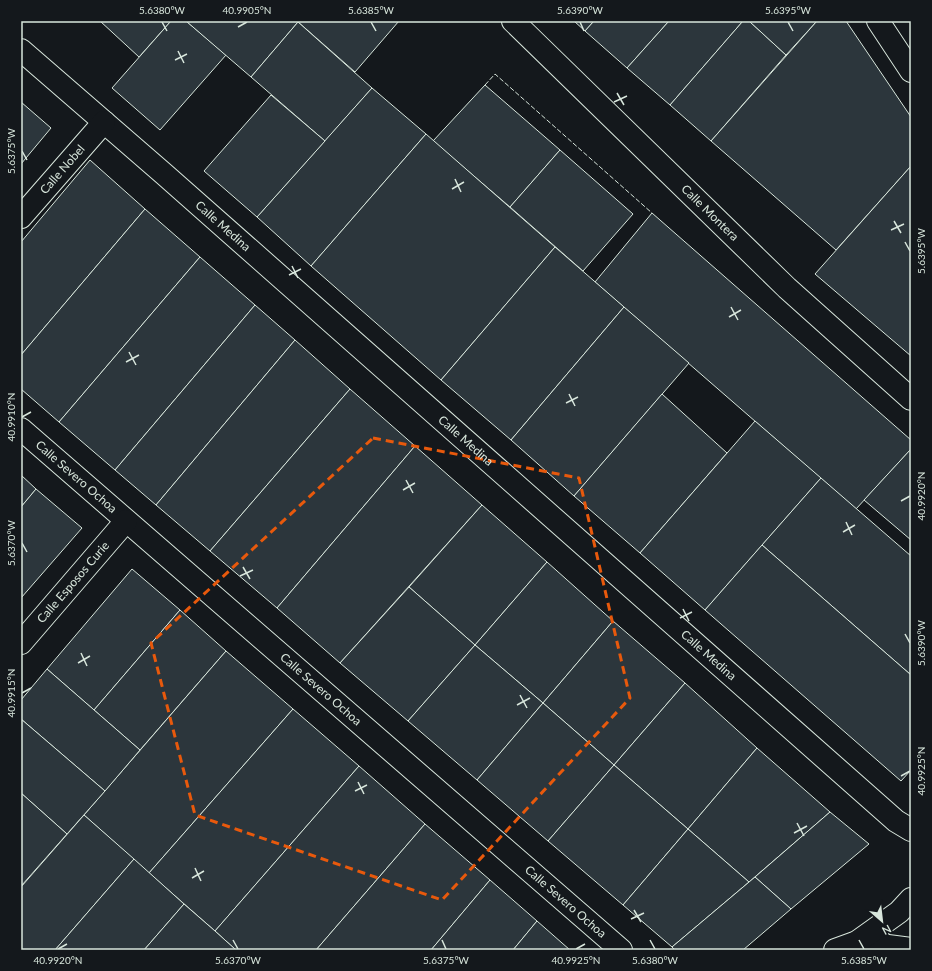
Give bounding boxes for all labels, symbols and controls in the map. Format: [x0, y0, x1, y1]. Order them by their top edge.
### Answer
text: 5.6380°W [139, 4, 186, 16]
text: 40.9905°N [223, 4, 271, 16]
text: 5.6385°W [348, 4, 395, 16]
text: 5.6390°W [557, 4, 604, 16]
text: 5.6395°W [765, 4, 812, 16]
text: 5.6375°W [5, 127, 17, 174]
street label: Calle Nobel [36, 141, 88, 197]
street label: Calle Montera [678, 181, 742, 244]
street label: Calle Medina [193, 197, 254, 254]
text: 5.6395°W [915, 227, 927, 274]
text: 40.9910°N [5, 393, 17, 441]
street label: Calle Medina [435, 412, 497, 469]
street label: Calle Severo Ochoa [33, 437, 120, 516]
text: 40.9920°N [915, 472, 927, 520]
text: 5.6370°W [5, 519, 17, 566]
street label: Calle Esposos Curie [33, 538, 112, 626]
text: 5.6390°W [915, 619, 927, 666]
street label: Calle Medina [678, 627, 740, 683]
street label: Calle Severo Ochoa [277, 650, 365, 728]
text: 40.9915°N [5, 669, 17, 717]
text: 40.9925°N [915, 747, 927, 795]
street label: Calle Severo Ochoa [522, 862, 610, 941]
north arrow [862, 901, 902, 941]
text: N [880, 923, 894, 938]
text: 40.9920°N [34, 954, 82, 966]
text: 5.6370°W [215, 954, 262, 966]
text: 5.6375°W [423, 954, 470, 966]
text: 40.9925°N [552, 954, 600, 966]
text: 5.6380°W [632, 954, 679, 966]
text: 5.6385°W [841, 954, 888, 966]

